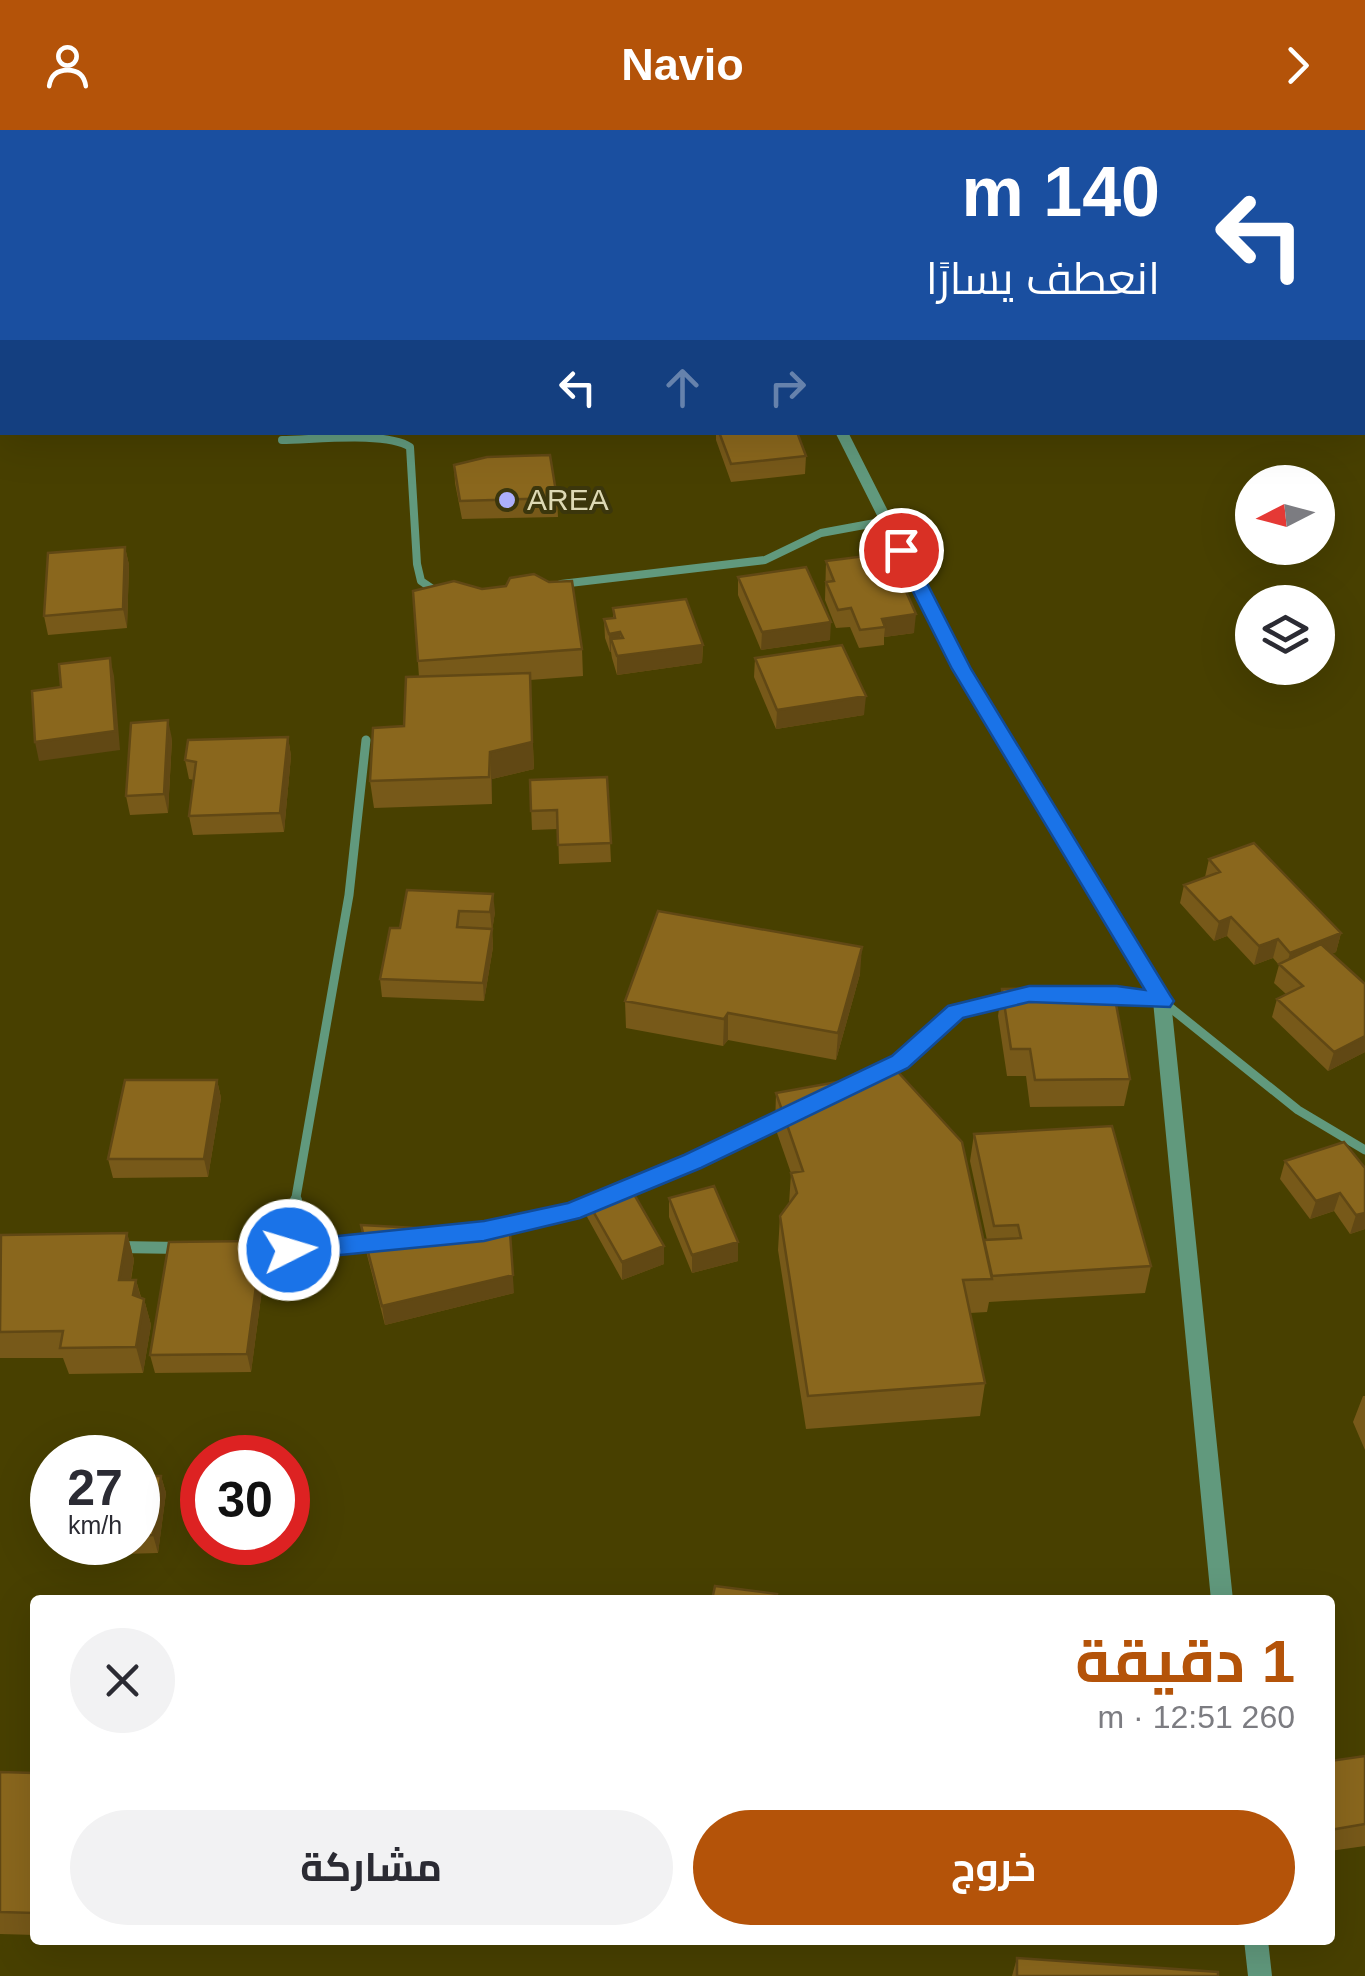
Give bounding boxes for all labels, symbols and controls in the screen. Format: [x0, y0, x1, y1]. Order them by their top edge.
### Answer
icon: person [40, 38, 95, 93]
icon: forward [1270, 38, 1325, 93]
text: Navio [621, 39, 744, 90]
text: 140 m [962, 153, 1160, 231]
icon: left [1195, 170, 1325, 300]
text: انعطف يسارًا [926, 253, 1160, 304]
icon: left [550, 360, 605, 415]
icon: ahead [655, 360, 710, 415]
icon: right [760, 360, 815, 415]
north arrow [1235, 465, 1335, 565]
map controls [1235, 465, 1335, 685]
place label: AREA [527, 483, 609, 516]
marker: AREA [496, 489, 518, 511]
pin [859, 508, 944, 593]
icon: arrive [874, 523, 929, 578]
button: layers [1235, 585, 1335, 685]
position arrow [237, 1198, 341, 1302]
speed limit sign: 30 [180, 1435, 310, 1565]
text: 27 [67, 1460, 123, 1516]
text: km/h [68, 1511, 122, 1539]
button: close [70, 1628, 175, 1733]
text: 1 دقيقة [1075, 1628, 1295, 1695]
text: 260 m · 12:51 [1098, 1699, 1295, 1735]
button: مشاركة [70, 1810, 673, 1925]
button: خروج [693, 1810, 1295, 1925]

